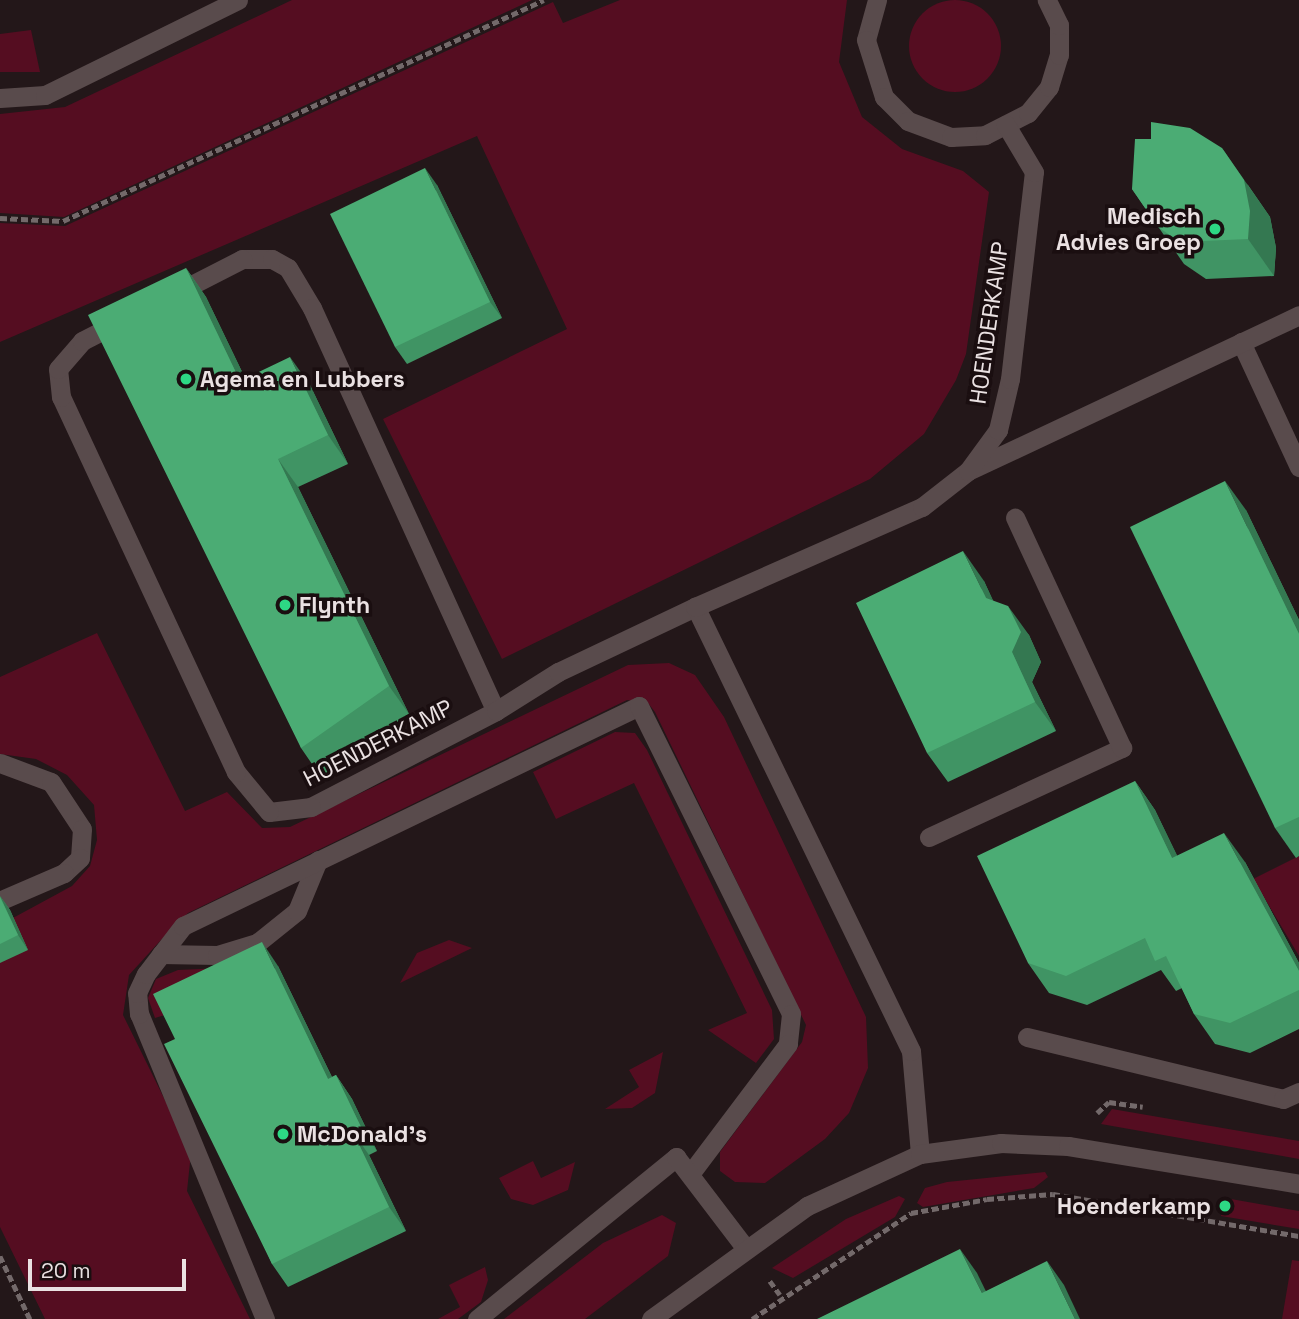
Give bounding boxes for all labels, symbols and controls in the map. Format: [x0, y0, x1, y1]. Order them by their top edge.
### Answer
place label: Medisch Advies Groep [1056, 202, 1201, 256]
marker: Medisch Advies Groep [1207, 221, 1223, 237]
street label: HOENDERKAMP [964, 240, 1014, 406]
place label: Agema en Lubbers [200, 365, 405, 393]
marker: Agema en Lubbers [178, 371, 194, 387]
place label: Flynth [299, 591, 370, 619]
marker: Flynth [277, 597, 293, 613]
street label: HOENDERKAMP [299, 694, 457, 792]
place label: McDonald's [297, 1120, 427, 1148]
marker: McDonald's [275, 1126, 291, 1142]
place label: Hoenderkamp [1057, 1192, 1211, 1220]
marker: Hoenderkamp [1217, 1198, 1233, 1214]
scale bar [32, 1246, 189, 1290]
text: 20 m [41, 1257, 91, 1284]

